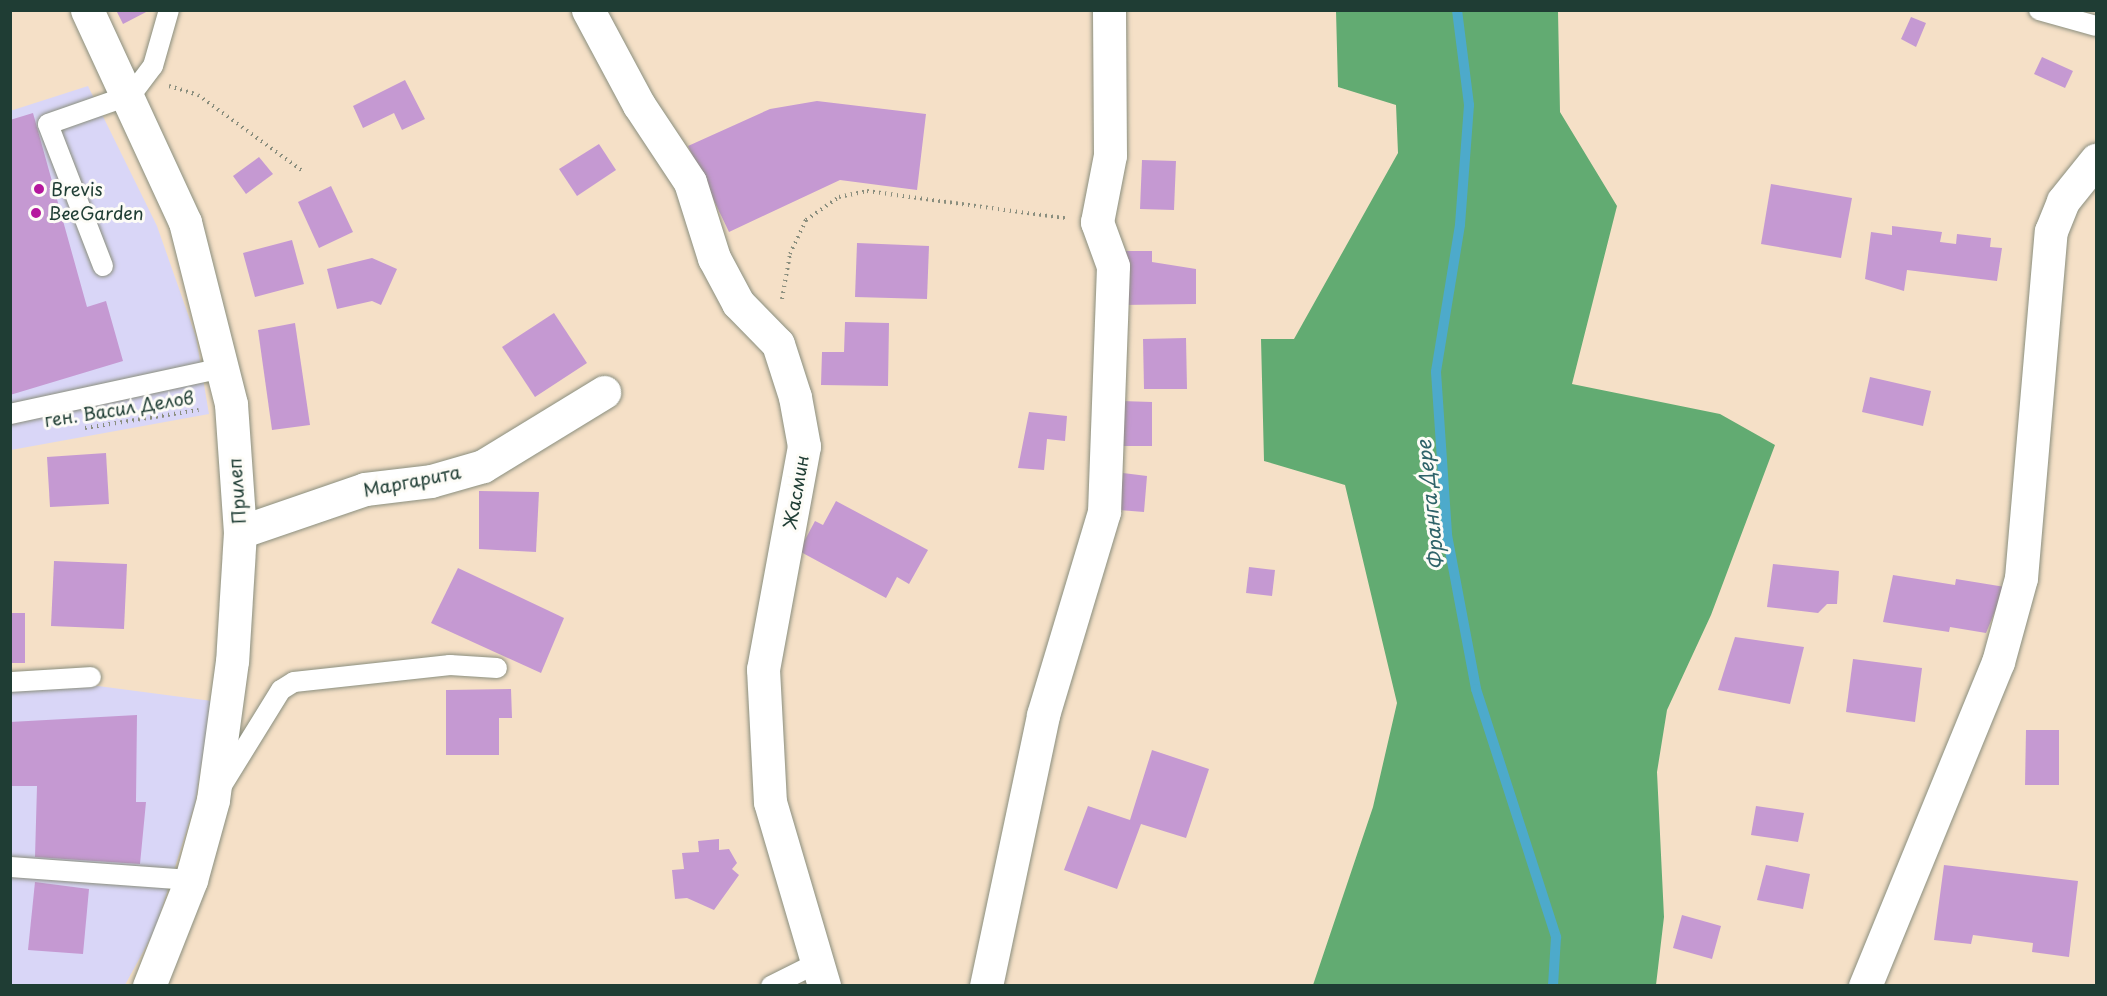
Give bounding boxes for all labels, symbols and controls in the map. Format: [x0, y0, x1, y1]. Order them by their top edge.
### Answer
place label: Brevis [51, 178, 103, 200]
marker: Brevis [32, 182, 46, 196]
place label: BeeGarden [48, 202, 144, 224]
marker: BeeGarden [29, 206, 43, 220]
street label: ген. Васил Делов [42, 386, 196, 432]
water label: Франга Дере [1411, 439, 1449, 571]
street label: Жасмин [779, 453, 813, 531]
street label: Прилеп [224, 457, 250, 525]
street label: Маргарита [361, 461, 463, 501]

